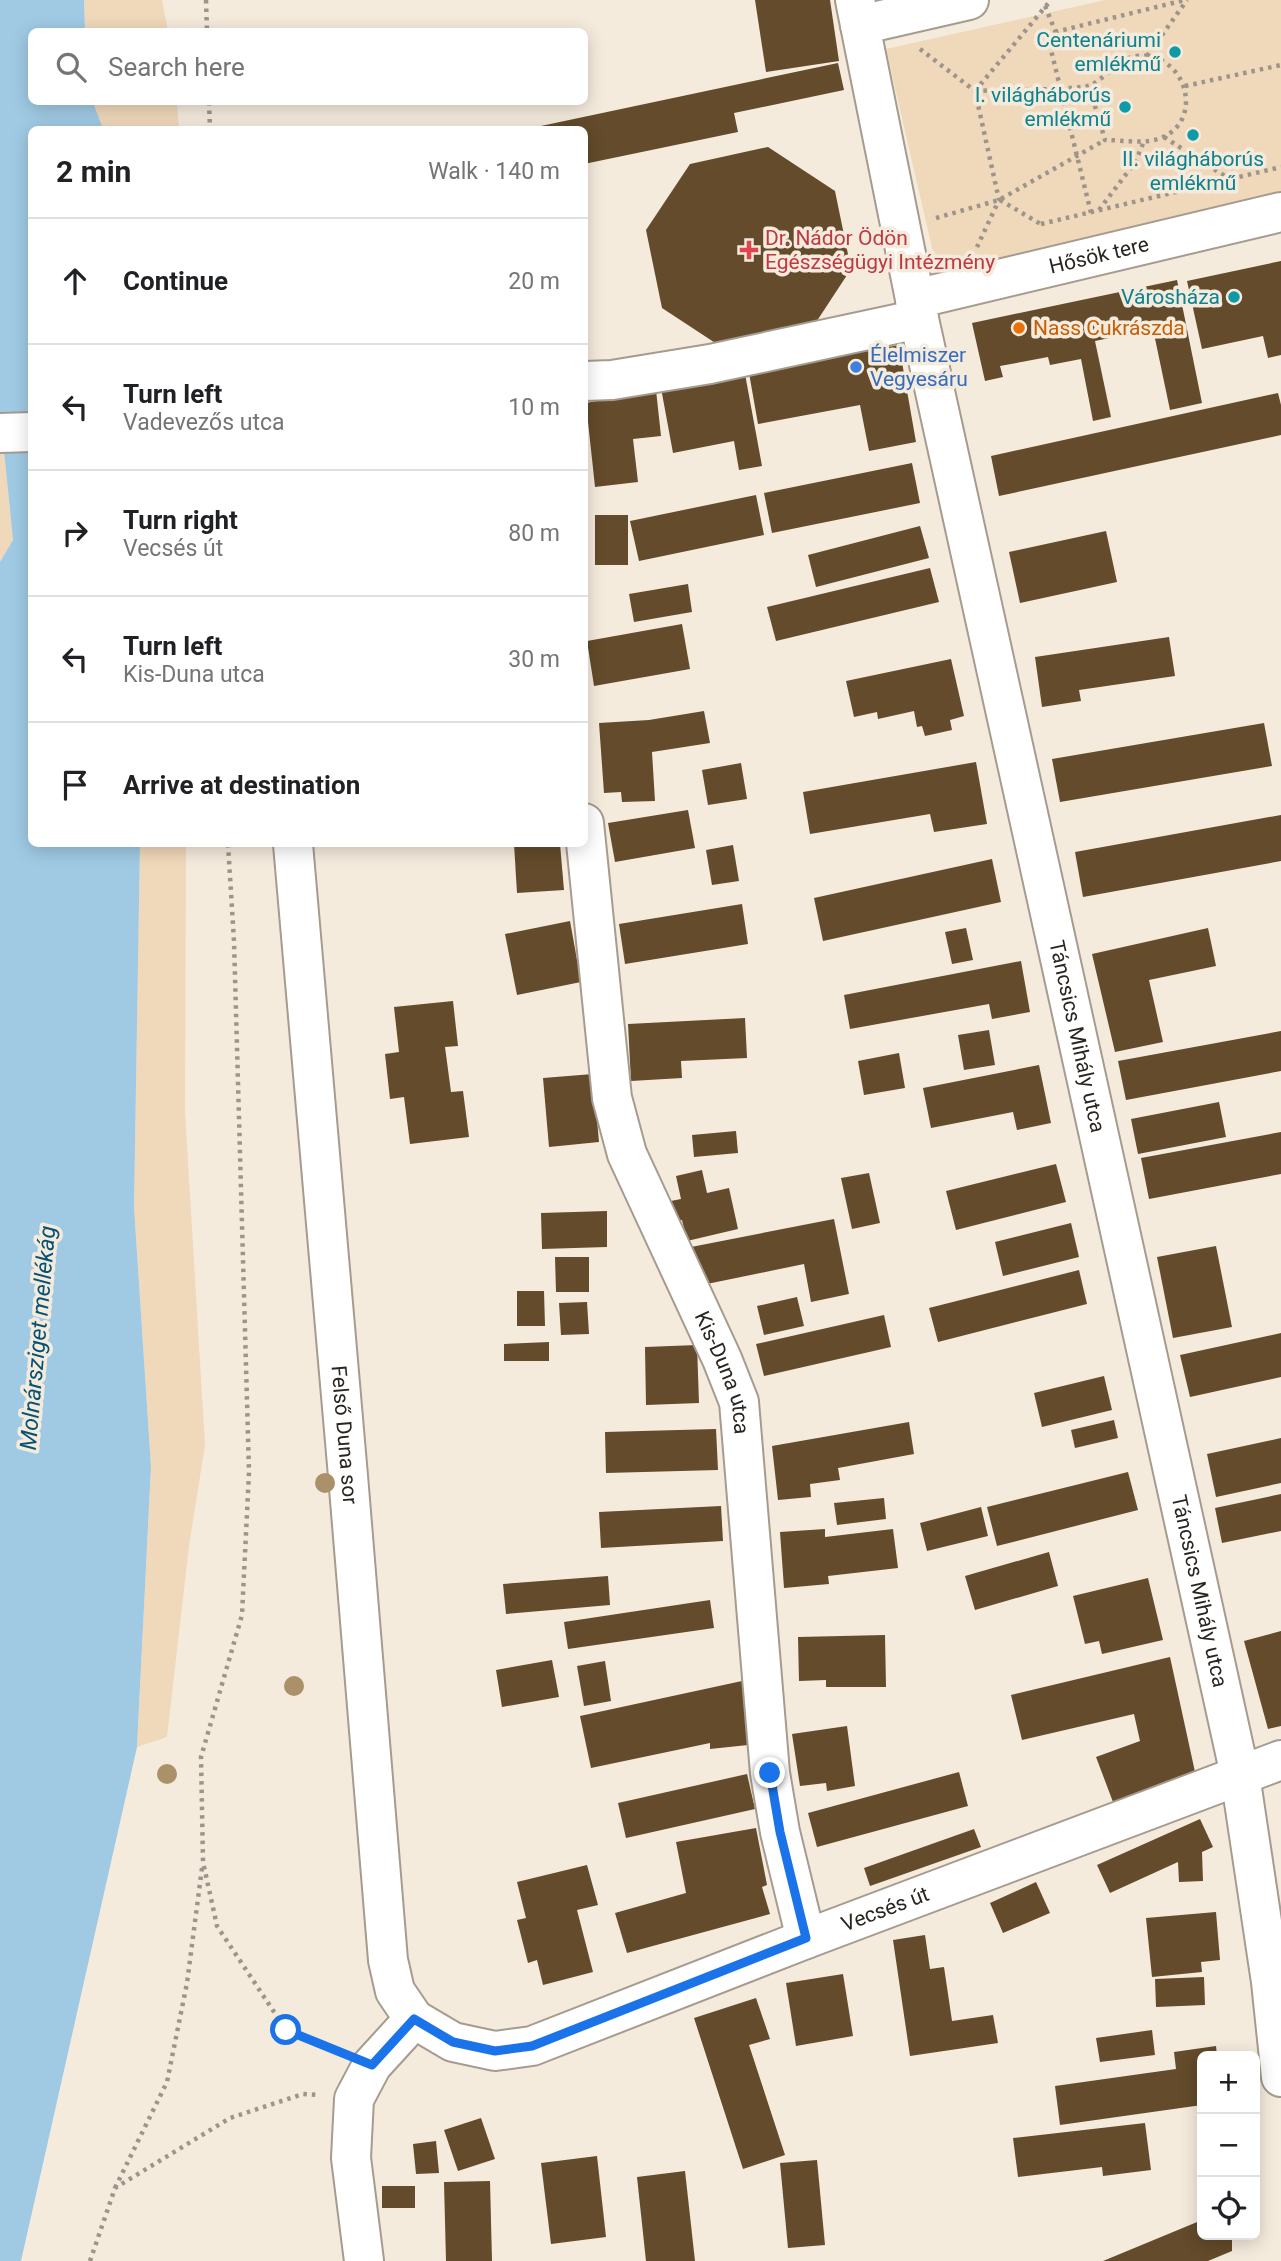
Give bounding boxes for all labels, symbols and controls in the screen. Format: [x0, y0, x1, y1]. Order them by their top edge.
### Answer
search box [28, 28, 588, 105]
place label: Centenáriumi emlékmű [1036, 28, 1161, 76]
marker: Centenáriumi emlékmű [1167, 44, 1183, 60]
icon: search [52, 48, 90, 86]
text: Search here [108, 52, 245, 82]
place label: I. világháborús emlékmű [975, 83, 1111, 131]
marker: I. világháborús emlékmű [1117, 99, 1133, 115]
marker: II. világháborús emlékmű [1185, 127, 1201, 143]
place label: II. világháborús emlékmű [1122, 147, 1264, 195]
text: 2 min [56, 154, 131, 189]
text: Walk · 140 m [428, 158, 560, 185]
place label: Dr. Nádor Ödön Egészségügyi Intézmény [765, 226, 995, 274]
street label: Hősök tere [1047, 232, 1151, 279]
marker: Dr. Nádor Ödön Egészségügyi Intézmény [739, 240, 759, 260]
icon: ahead [56, 262, 94, 300]
text: Continue [123, 266, 228, 296]
text: 20 m [508, 268, 560, 295]
place label: Városháza [1121, 285, 1220, 309]
marker: Városháza [1226, 289, 1242, 305]
place label: Nass Cukrászda [1033, 316, 1185, 340]
marker: Nass Cukrászda [1011, 320, 1027, 336]
place label: Élelmiszer Vegyesáru [870, 343, 968, 391]
marker: Élelmiszer Vegyesáru [848, 359, 864, 375]
text: Turn left [123, 379, 222, 409]
icon: left [56, 388, 94, 426]
text: 10 m [508, 394, 560, 421]
text: Vadevezős utca [123, 409, 285, 436]
text: Turn right [123, 505, 238, 535]
icon: right [56, 514, 94, 552]
text: 80 m [508, 520, 560, 547]
text: Vecsés út [123, 535, 223, 562]
text: Turn left [123, 631, 222, 661]
icon: left [56, 640, 94, 678]
text: 30 m [508, 646, 560, 673]
text: Kis-Duna utca [123, 661, 265, 688]
icon: arrive [56, 766, 94, 804]
text: Arrive at destination [123, 770, 360, 800]
street label: Táncsics Mihály utca [1044, 938, 1110, 1135]
water label: Molnársziget mellékág [15, 1225, 61, 1451]
street label: Kis-Duna utca [690, 1308, 754, 1435]
street label: Felső Duna sor [326, 1364, 362, 1505]
street label: Táncsics Mihály utca [1167, 1493, 1232, 1689]
route end [754, 1757, 785, 1788]
street label: Vecsés út [838, 1882, 932, 1937]
route start [270, 2014, 301, 2045]
map controls [1197, 2051, 1260, 2240]
button: + [1197, 2051, 1260, 2114]
button: − [1197, 2114, 1260, 2177]
button: locate [1197, 2177, 1260, 2240]

